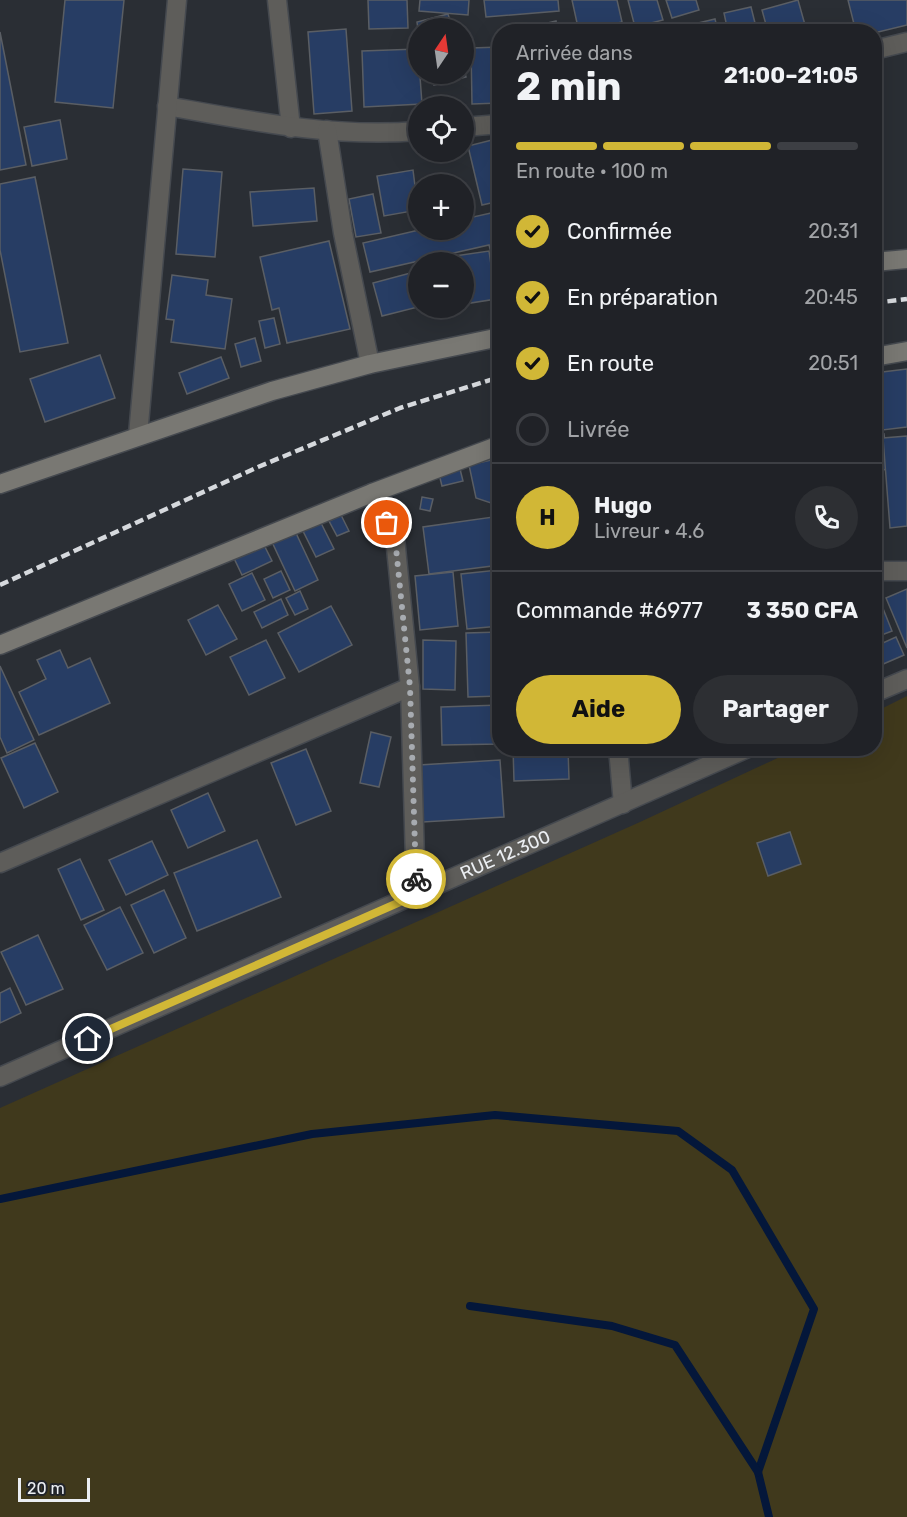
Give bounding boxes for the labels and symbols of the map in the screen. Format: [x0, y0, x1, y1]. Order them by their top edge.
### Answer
north arrow [408, 18, 474, 84]
pin [361, 497, 412, 548]
street label: RUE 12.300 [457, 825, 554, 884]
courier [386, 849, 446, 909]
pin [62, 1013, 113, 1064]
scale bar [18, 1475, 90, 1502]

